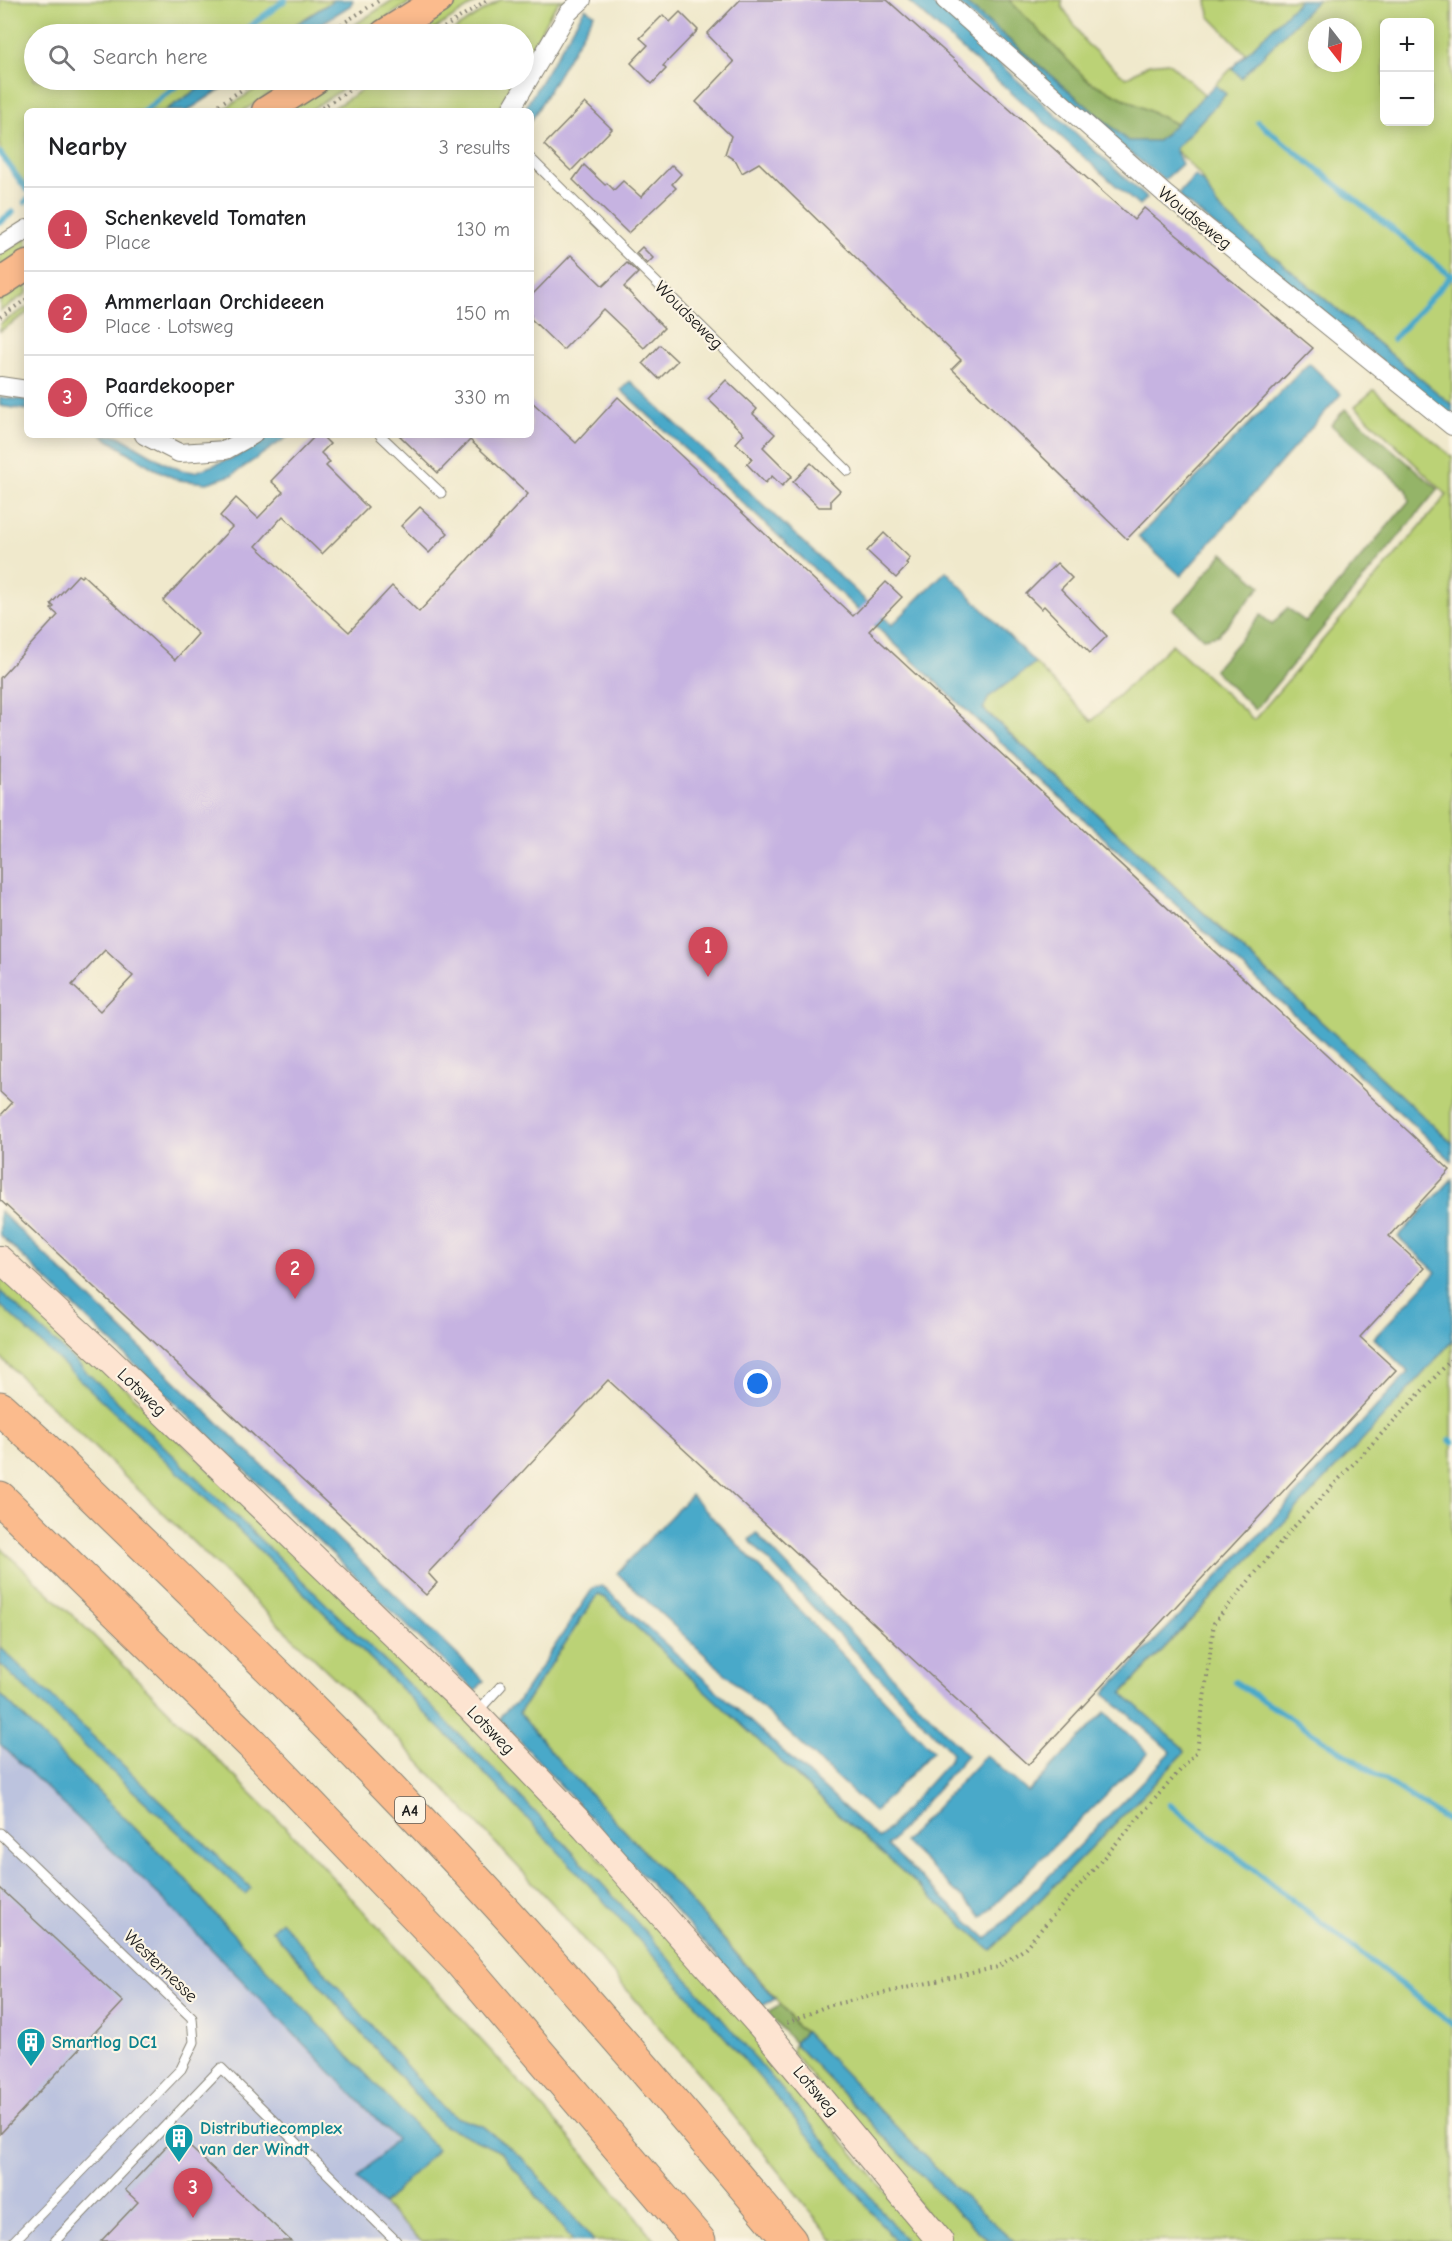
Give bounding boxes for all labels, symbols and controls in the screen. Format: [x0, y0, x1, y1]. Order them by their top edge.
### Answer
north arrow [1308, 18, 1362, 72]
map controls [1380, 18, 1434, 126]
button: + [1380, 18, 1434, 72]
search box [24, 24, 534, 90]
icon: search [45, 41, 78, 74]
text: Search here [93, 44, 208, 70]
button: − [1380, 72, 1434, 126]
text: Nearby [48, 132, 127, 162]
text: 3 results [439, 136, 510, 159]
street label: Woudseweg [1154, 182, 1236, 254]
text: Schenkeveld Tomaten [105, 205, 306, 231]
text: 1 [64, 218, 71, 241]
text: 130 m [457, 218, 510, 241]
text: Place [105, 231, 151, 254]
street label: Woudseweg [650, 277, 727, 354]
text: Ammerlaan Orchideeen [105, 289, 325, 315]
text: 2 [63, 302, 72, 325]
text: 150 m [456, 302, 510, 325]
text: Place · Lotsweg [105, 315, 234, 338]
text: Paardekooper [105, 373, 234, 399]
text: 3 [63, 386, 72, 409]
text: 330 m [454, 386, 510, 409]
text: Office [105, 399, 153, 422]
pin: 1 [688, 928, 728, 977]
pin: 2 [276, 1250, 314, 1299]
street label: Lotsweg [113, 1364, 170, 1421]
your location [743, 1369, 772, 1398]
street label: Lotsweg [462, 1702, 519, 1759]
road number: A4 [395, 1797, 425, 1823]
street label: Westernesse [119, 1926, 202, 2007]
building icon: Smartlog DC1 [15, 2026, 47, 2068]
place label: Smartlog DC1 [52, 2032, 157, 2053]
street label: Lotsweg [788, 2062, 843, 2121]
place label: Distributiecomplex van der Windt [199, 2118, 342, 2160]
building icon: Distributiecomplex van der Windt [163, 2122, 195, 2164]
pin: 3 [174, 2168, 212, 2218]

